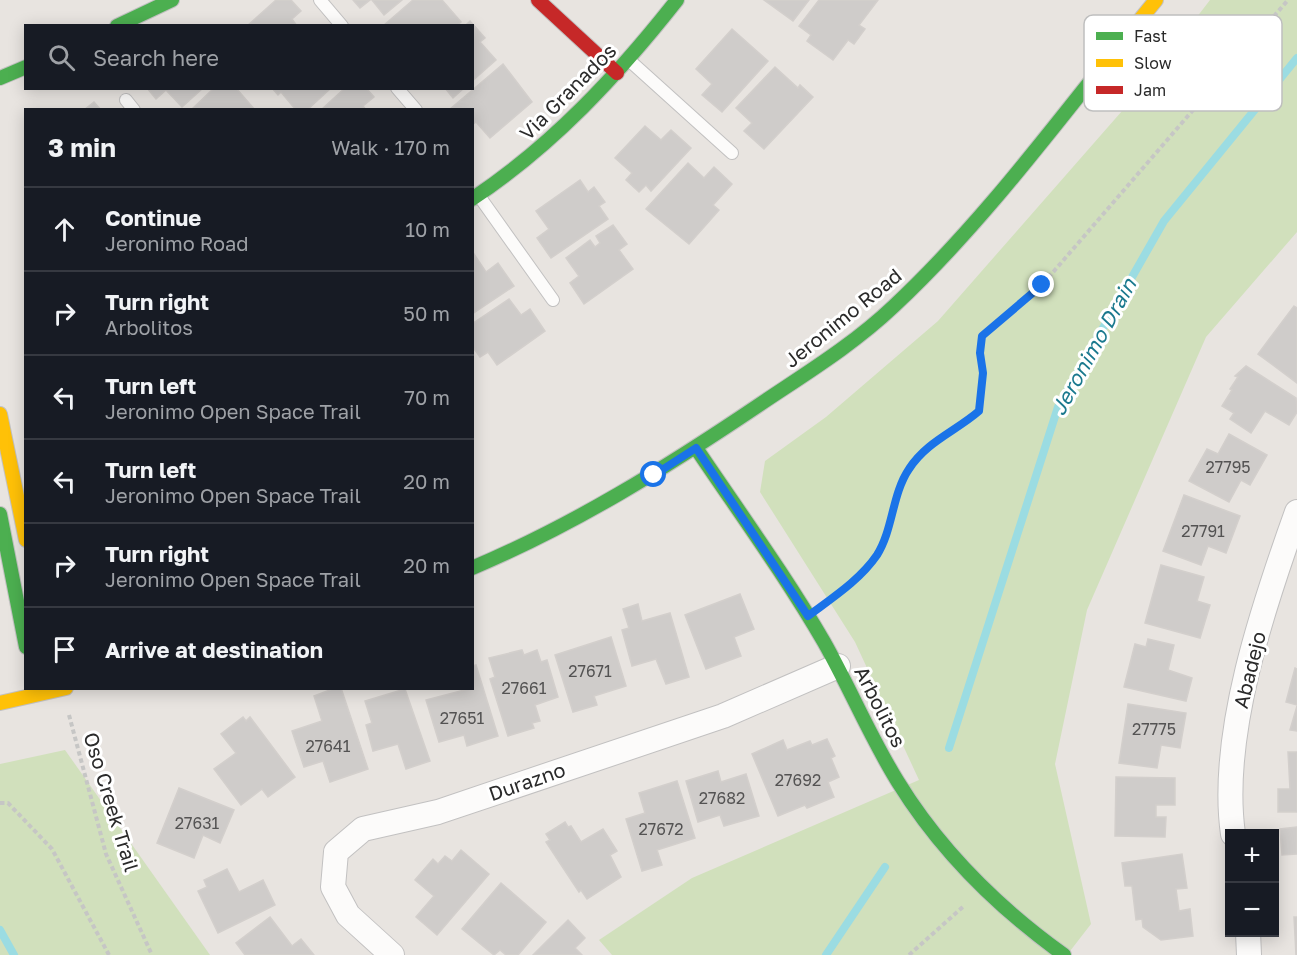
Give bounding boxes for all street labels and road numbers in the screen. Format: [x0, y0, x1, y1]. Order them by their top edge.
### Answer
street label: Via Granados [514, 38, 621, 145]
street label: Jeronimo Road [779, 263, 906, 372]
street label: Abadejo [1228, 629, 1270, 711]
street label: Arbolitos [850, 662, 912, 751]
street label: Oso Creek Trail [79, 729, 145, 874]
street label: Durazno [485, 757, 568, 805]

